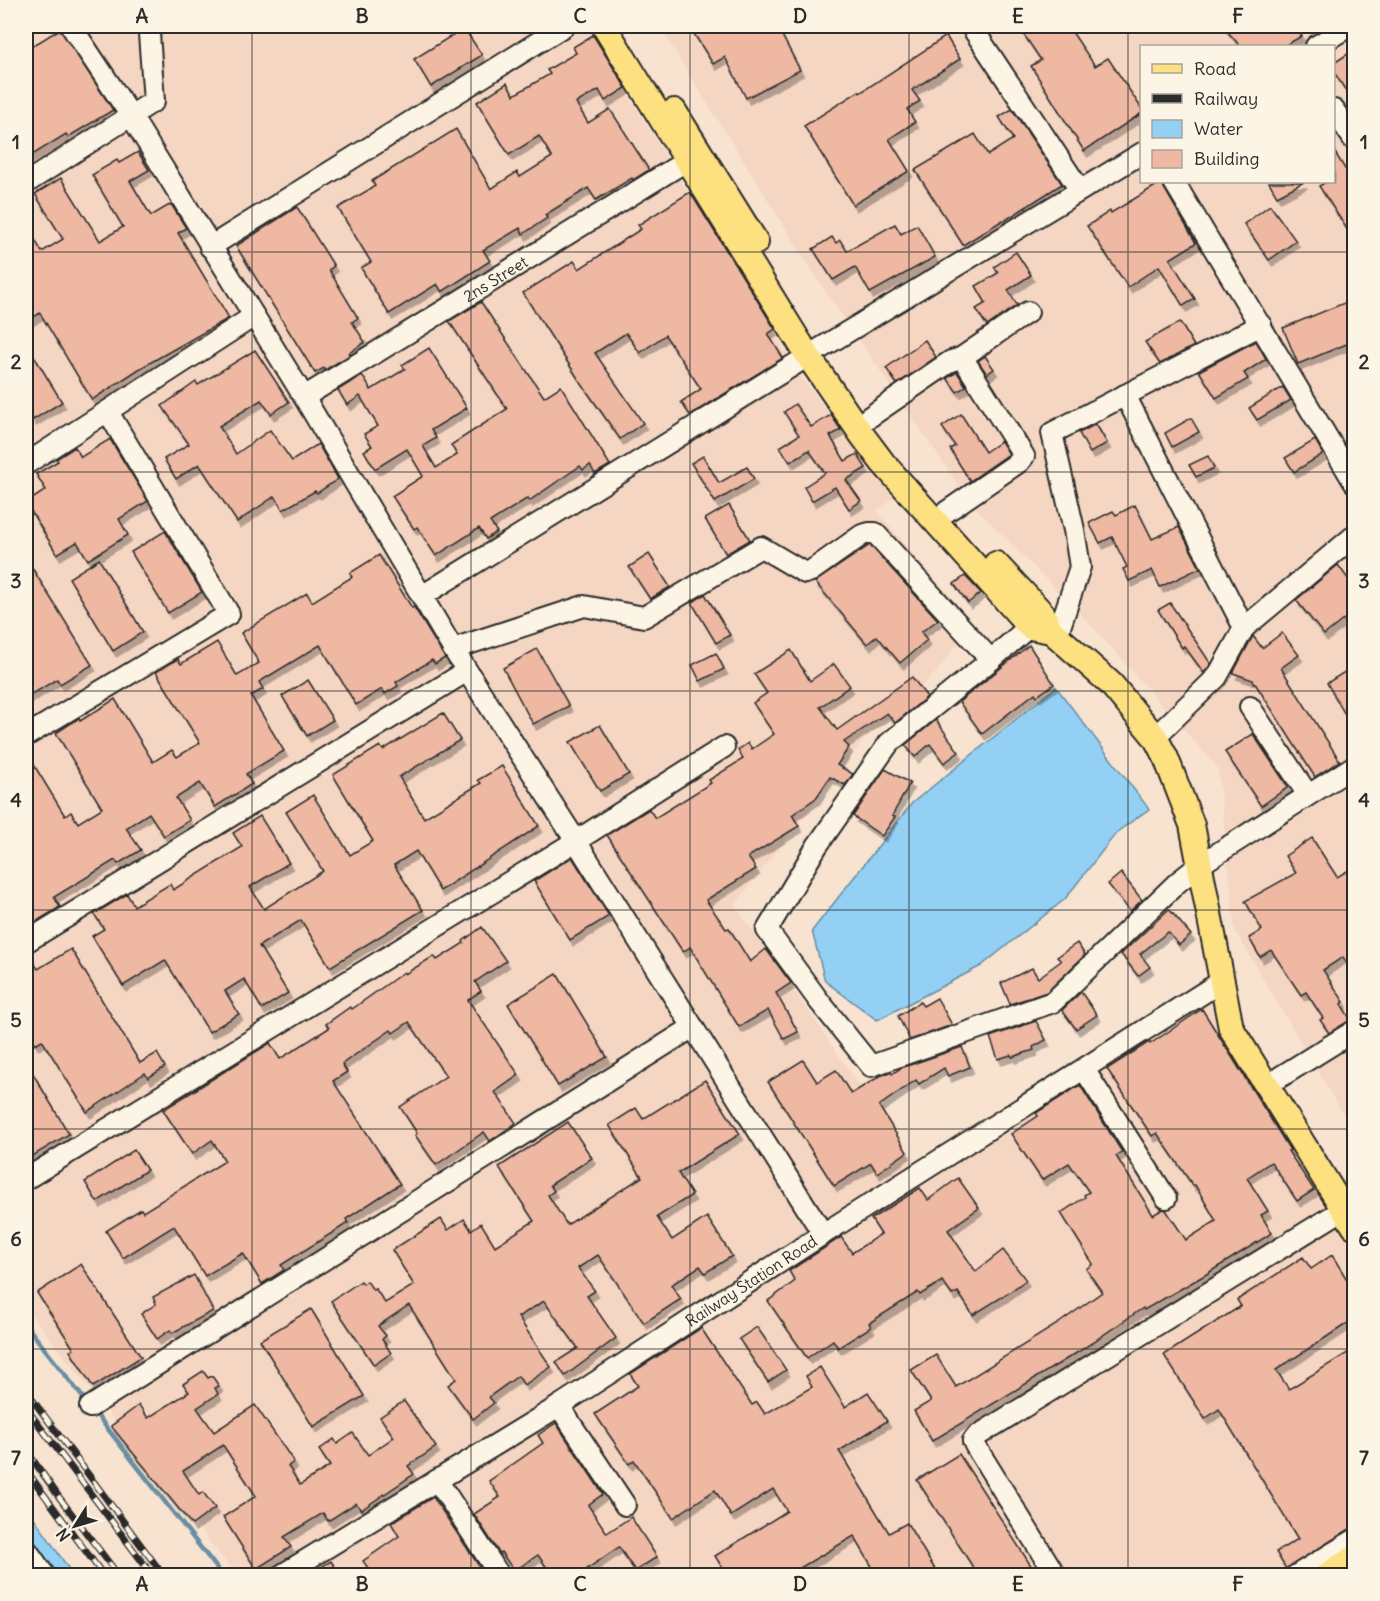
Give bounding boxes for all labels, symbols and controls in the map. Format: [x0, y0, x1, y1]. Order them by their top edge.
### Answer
text: A [136, 3, 149, 28]
text: B [355, 3, 369, 28]
text: C [573, 3, 587, 28]
text: D [793, 3, 807, 28]
text: E [1012, 3, 1024, 28]
text: F [1232, 3, 1244, 28]
legend [1140, 45, 1335, 183]
text: Road [1194, 57, 1237, 80]
text: Railway [1194, 87, 1258, 110]
text: Water [1194, 117, 1244, 140]
text: 1 [12, 129, 20, 154]
text: 1 [1360, 129, 1368, 154]
text: Building [1194, 147, 1259, 170]
street label: 2ns Street [460, 251, 532, 306]
text: 2 [11, 349, 22, 374]
text: 2 [1359, 349, 1370, 374]
text: 3 [10, 568, 22, 593]
text: 3 [1358, 568, 1370, 593]
text: 4 [10, 787, 22, 812]
text: 4 [1358, 787, 1370, 812]
text: 5 [10, 1007, 22, 1032]
text: 5 [1358, 1007, 1370, 1032]
text: 6 [10, 1226, 22, 1251]
text: 6 [1358, 1226, 1370, 1251]
street label: Railway Station Road [682, 1231, 821, 1331]
text: 7 [11, 1445, 21, 1470]
text: 7 [1359, 1445, 1369, 1470]
north arrow [45, 1496, 105, 1556]
text: N [52, 1525, 74, 1545]
text: A [136, 1571, 149, 1596]
text: B [355, 1571, 369, 1596]
text: C [573, 1571, 587, 1596]
text: D [793, 1571, 807, 1596]
text: E [1012, 1571, 1024, 1596]
text: F [1232, 1571, 1244, 1596]

